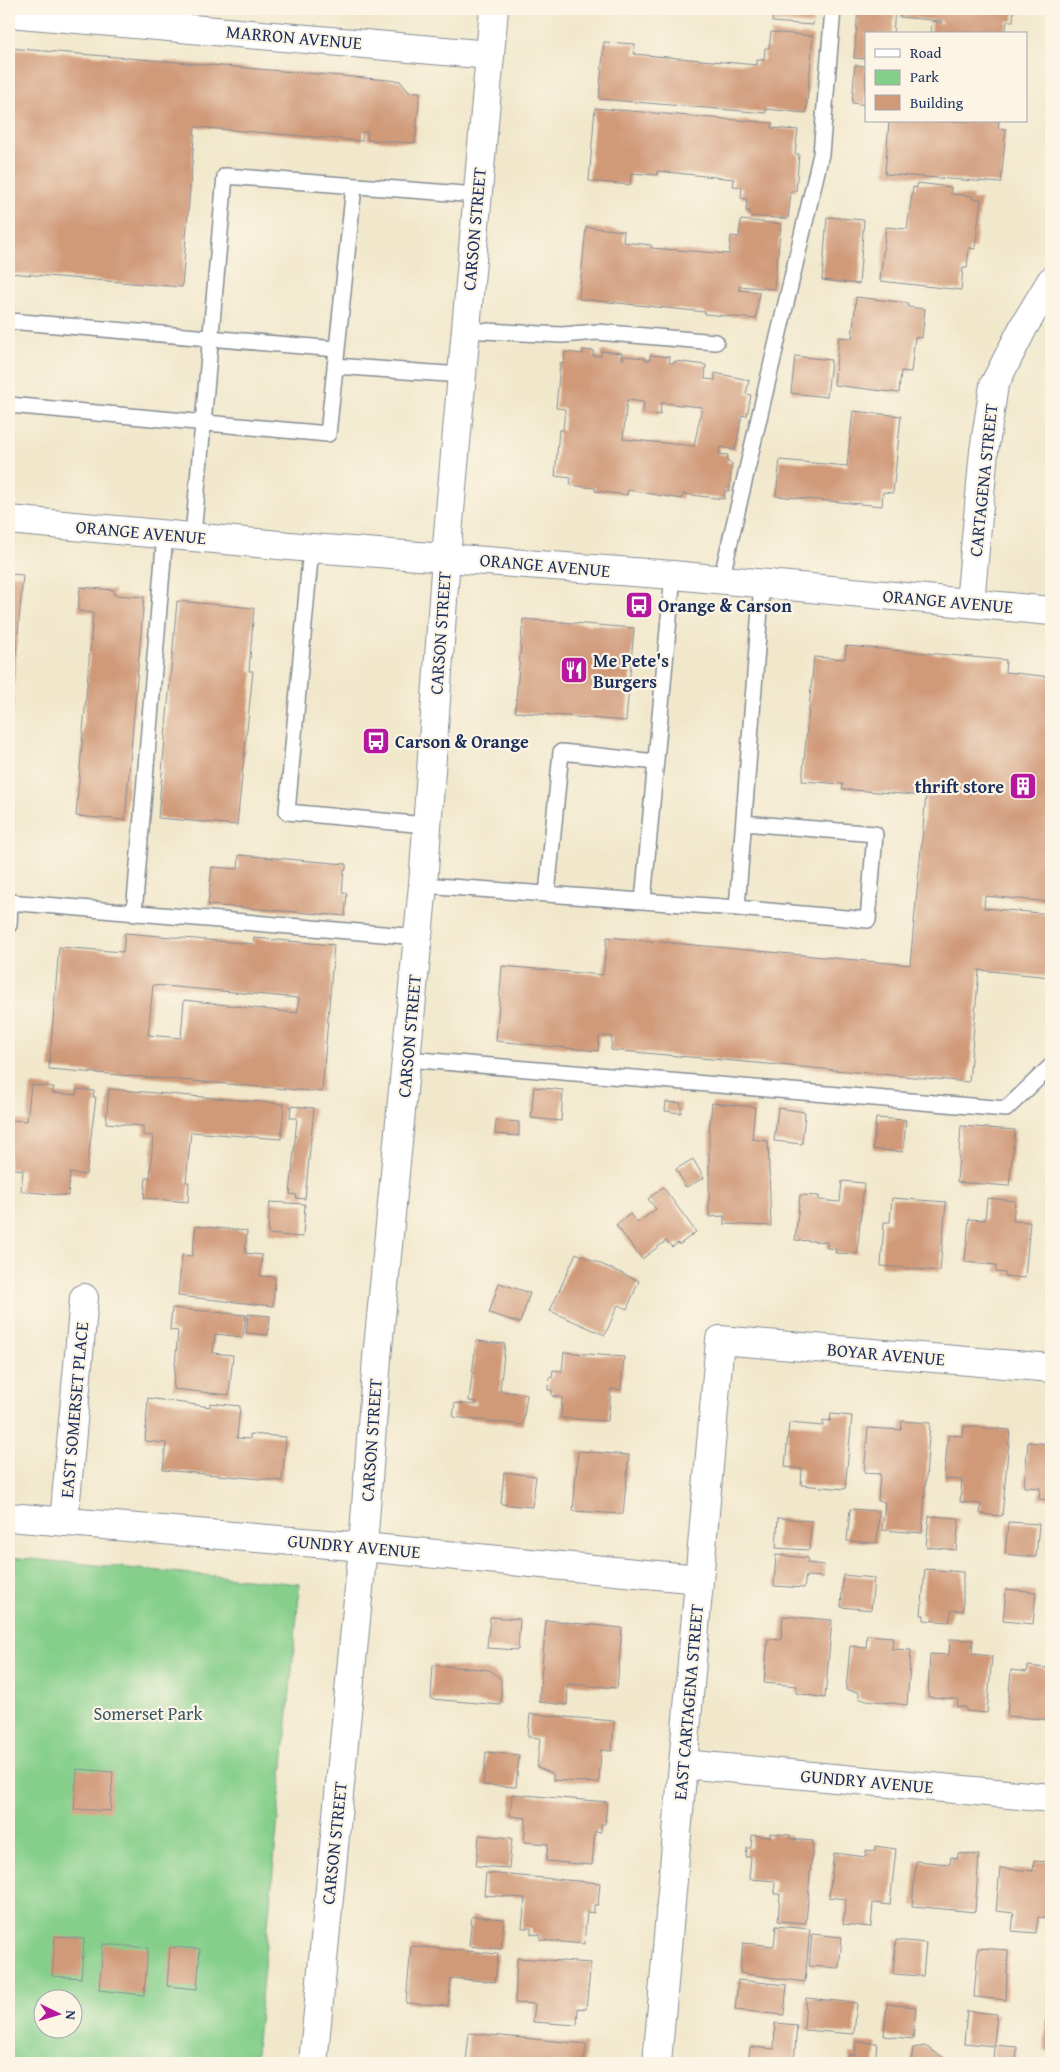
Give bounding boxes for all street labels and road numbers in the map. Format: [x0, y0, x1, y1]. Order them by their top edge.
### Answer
street label: MARRON AVENUE [225, 18, 363, 56]
street label: CARSON STREET [455, 166, 493, 292]
street label: CARTAGENA STREET [962, 402, 1004, 558]
street label: ORANGE AVENUE [75, 513, 207, 551]
street label: ORANGE AVENUE [479, 546, 611, 584]
street label: CARSON STREET [422, 570, 458, 696]
street label: ORANGE AVENUE [882, 582, 1014, 620]
street label: CARSON STREET [390, 973, 428, 1099]
street label: EAST SOMERSET PLACE [53, 1321, 95, 1499]
street label: BOYAR AVENUE [826, 1335, 946, 1373]
street label: CARSON STREET [353, 1377, 389, 1503]
street label: GUNDRY AVENUE [286, 1527, 422, 1565]
street label: EAST CARTAGENA STREET [666, 1603, 710, 1801]
street label: GUNDRY AVENUE [799, 1762, 935, 1800]
street label: CARSON STREET [314, 1780, 354, 1906]

